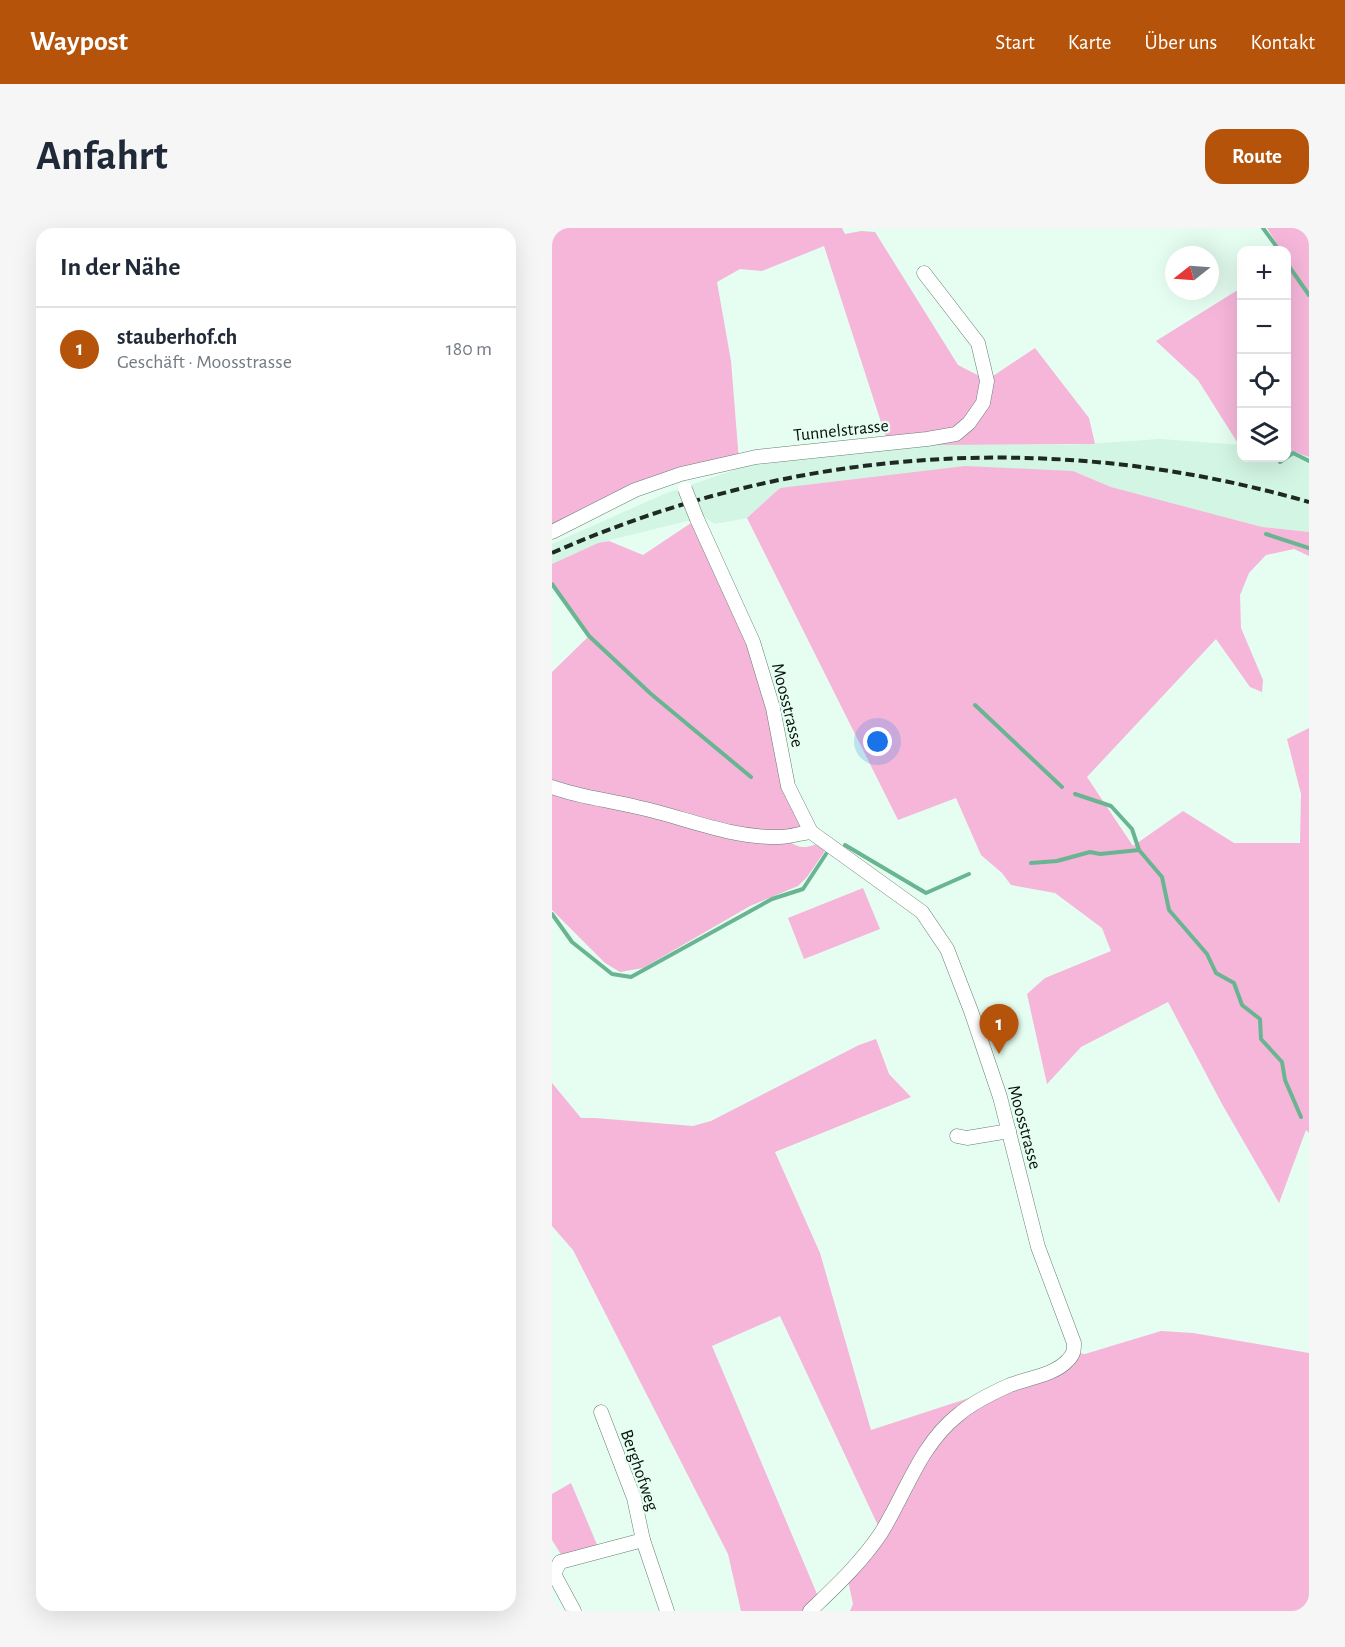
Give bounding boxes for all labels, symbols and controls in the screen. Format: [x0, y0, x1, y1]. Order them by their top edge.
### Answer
text: Waypost [30, 28, 128, 56]
text: Start [995, 32, 1035, 53]
text: Karte [1068, 32, 1111, 53]
text: Über uns [1144, 32, 1217, 53]
text: Kontakt [1250, 32, 1315, 53]
button: Route [1205, 129, 1309, 184]
text: Anfahrt [36, 135, 168, 177]
north arrow [1165, 246, 1219, 300]
map controls [1237, 246, 1291, 462]
button: + [1237, 246, 1291, 300]
text: In der Nähe [60, 254, 180, 280]
button: − [1237, 300, 1291, 354]
text: stauberhof.ch [117, 326, 237, 348]
text: 1 [76, 339, 83, 359]
text: 180 m [446, 339, 492, 359]
text: Geschäft · Moosstrasse [117, 352, 292, 372]
button: locate [1237, 354, 1291, 408]
button: layers [1237, 408, 1291, 462]
street label: Tunnelstrasse [793, 417, 890, 445]
street label: Moosstrasse [768, 661, 806, 749]
your location [863, 727, 892, 756]
pin: 1 [980, 1004, 1018, 1054]
street label: Moosstrasse [1004, 1083, 1044, 1171]
street label: Berghofweg [617, 1427, 661, 1514]

